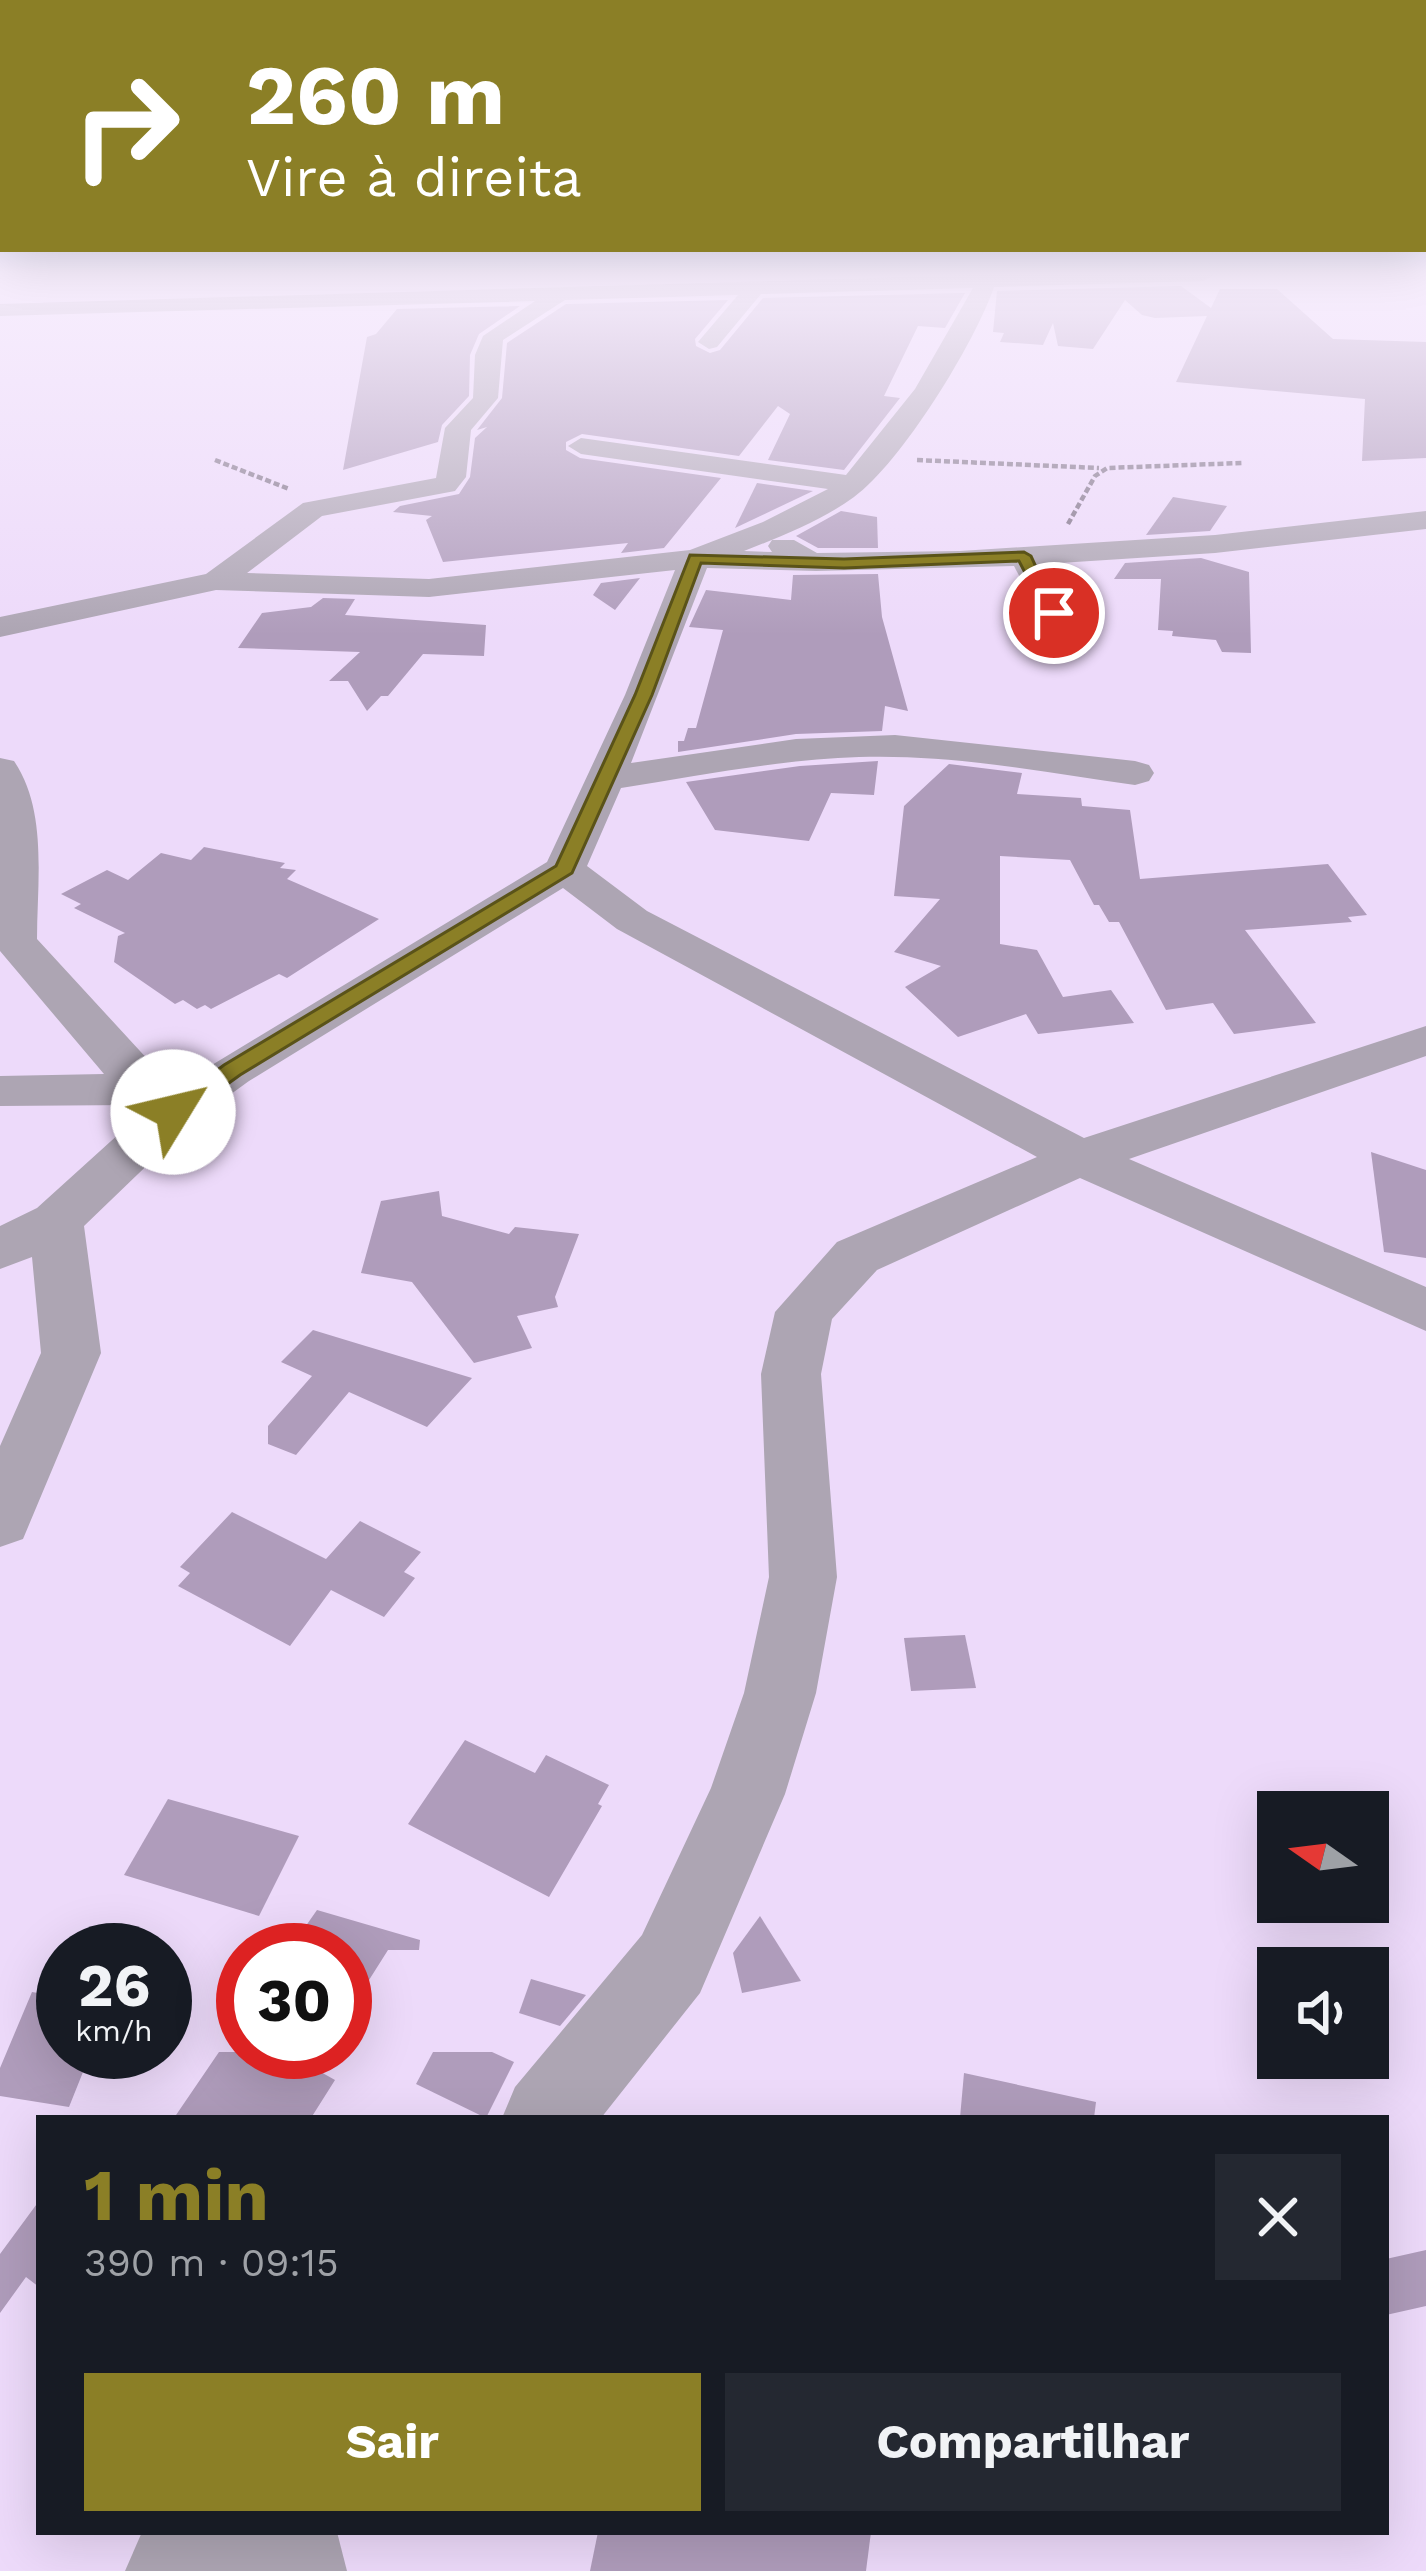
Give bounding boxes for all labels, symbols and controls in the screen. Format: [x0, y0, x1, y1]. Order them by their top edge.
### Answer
text: 260 m [246, 46, 505, 144]
icon: right [48, 48, 204, 204]
text: Vire à direita [246, 146, 582, 209]
pin [1003, 562, 1105, 664]
icon: arrive [1021, 580, 1087, 646]
position arrow [110, 1049, 236, 1175]
north arrow [1257, 1791, 1389, 1923]
map controls [1257, 1791, 1389, 2079]
speed limit sign: 30 [216, 1923, 372, 2079]
button: sound [1257, 1947, 1389, 2079]
text: 26 [78, 1950, 150, 2021]
text: km/h [75, 2013, 153, 2048]
text: 1 min [84, 2153, 269, 2237]
button: close [1215, 2154, 1341, 2280]
text: 390 m · 09:15 [84, 2240, 339, 2285]
button: Sair [84, 2373, 701, 2511]
button: Compartilhar [725, 2373, 1341, 2511]

